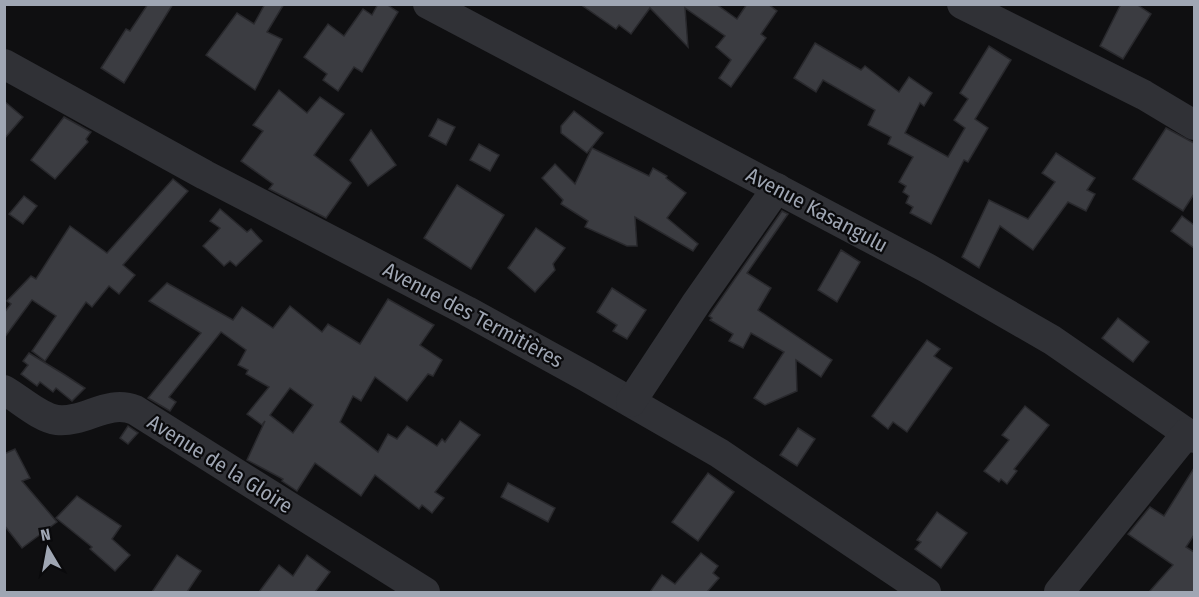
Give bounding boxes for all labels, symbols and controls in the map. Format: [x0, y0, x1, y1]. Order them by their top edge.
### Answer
street label: Avenue Kasangulu [742, 162, 892, 258]
street label: Avenue des Termitières [379, 257, 567, 373]
street label: Avenue de la Gloire [143, 409, 297, 519]
north arrow [18, 519, 78, 579]
text: N [39, 525, 52, 545]

